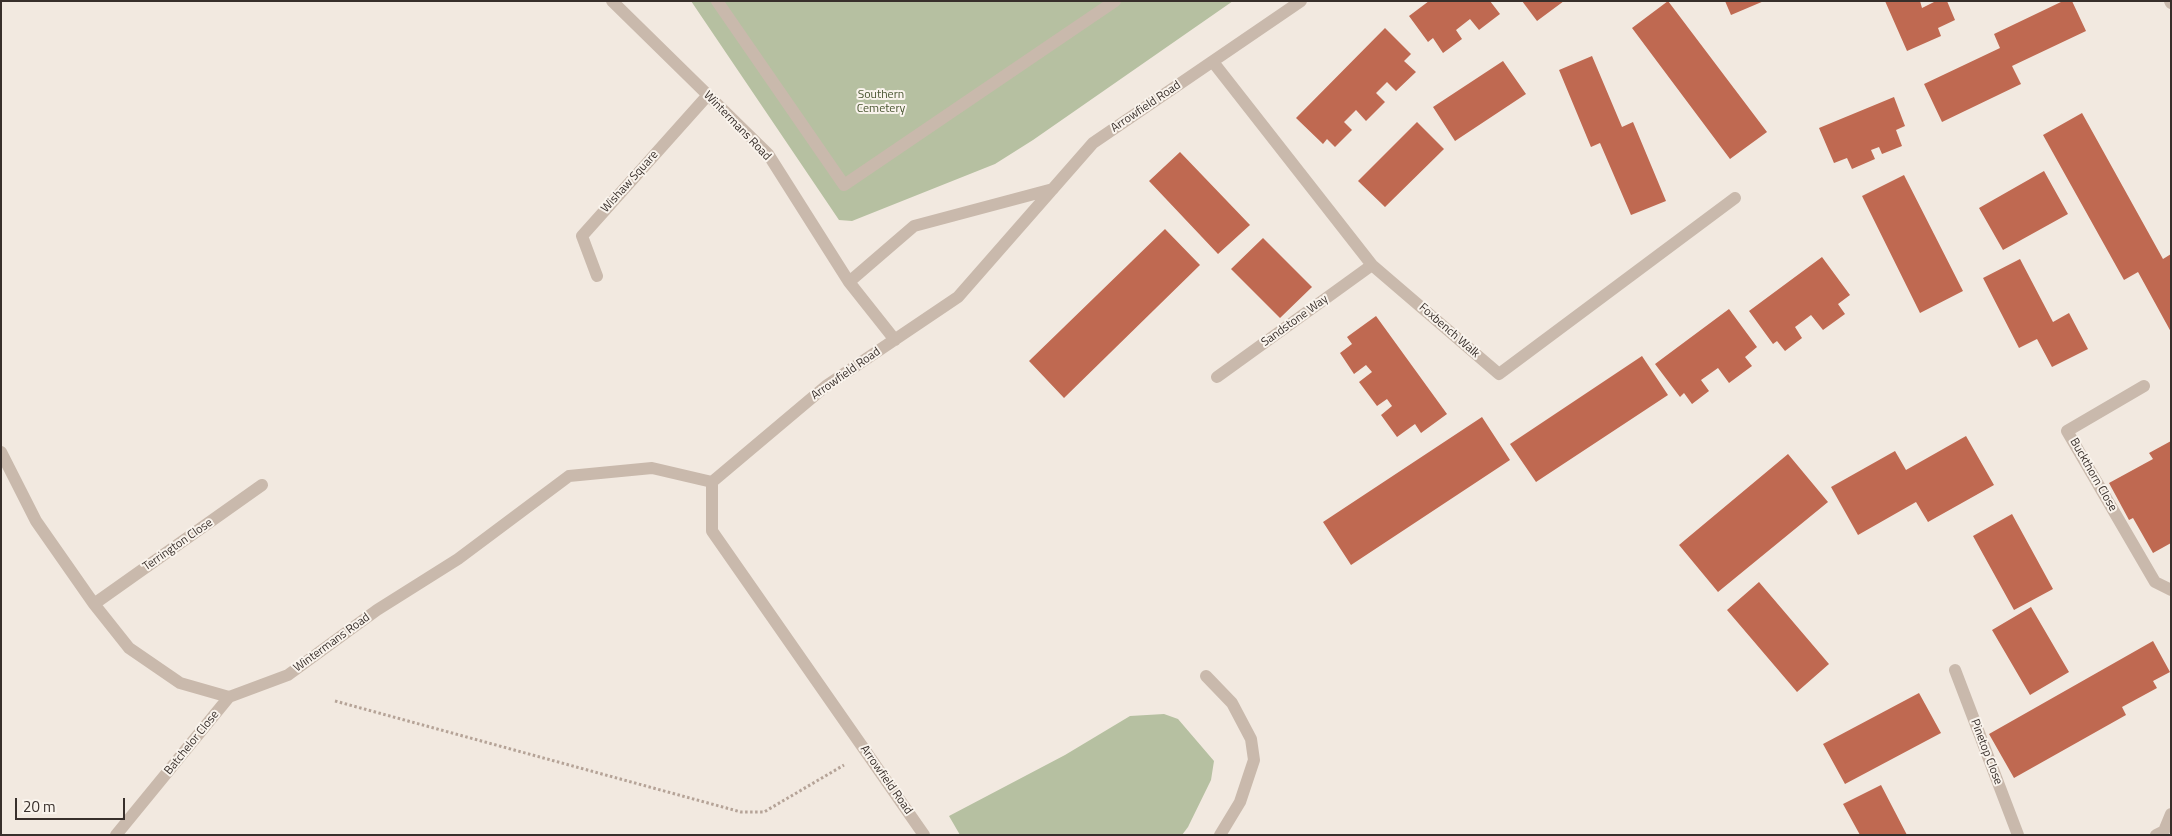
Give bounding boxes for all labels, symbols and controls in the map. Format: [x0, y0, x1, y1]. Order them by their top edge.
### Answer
street label: Arrowfield Road [1108, 78, 1184, 136]
street label: Wintermans Road [700, 88, 774, 164]
park label: Southern Cemetery [857, 88, 905, 116]
street label: Wishaw Square [598, 148, 662, 216]
street label: Sandstone Way [1259, 292, 1331, 350]
street label: Foxbench Walk [1416, 301, 1482, 361]
street label: Arrowfield Road [809, 345, 883, 403]
street label: Buckthorn Close [2066, 436, 2120, 514]
street label: Terrington Close [140, 516, 216, 574]
street label: Wintermans Road [291, 610, 373, 676]
street label: Batchelor Close [162, 708, 222, 778]
street label: Pinetop Close [1967, 717, 2005, 787]
street label: Arrowfield Road [857, 743, 915, 817]
scale bar [18, 788, 128, 820]
text: 20 m [23, 795, 56, 818]

